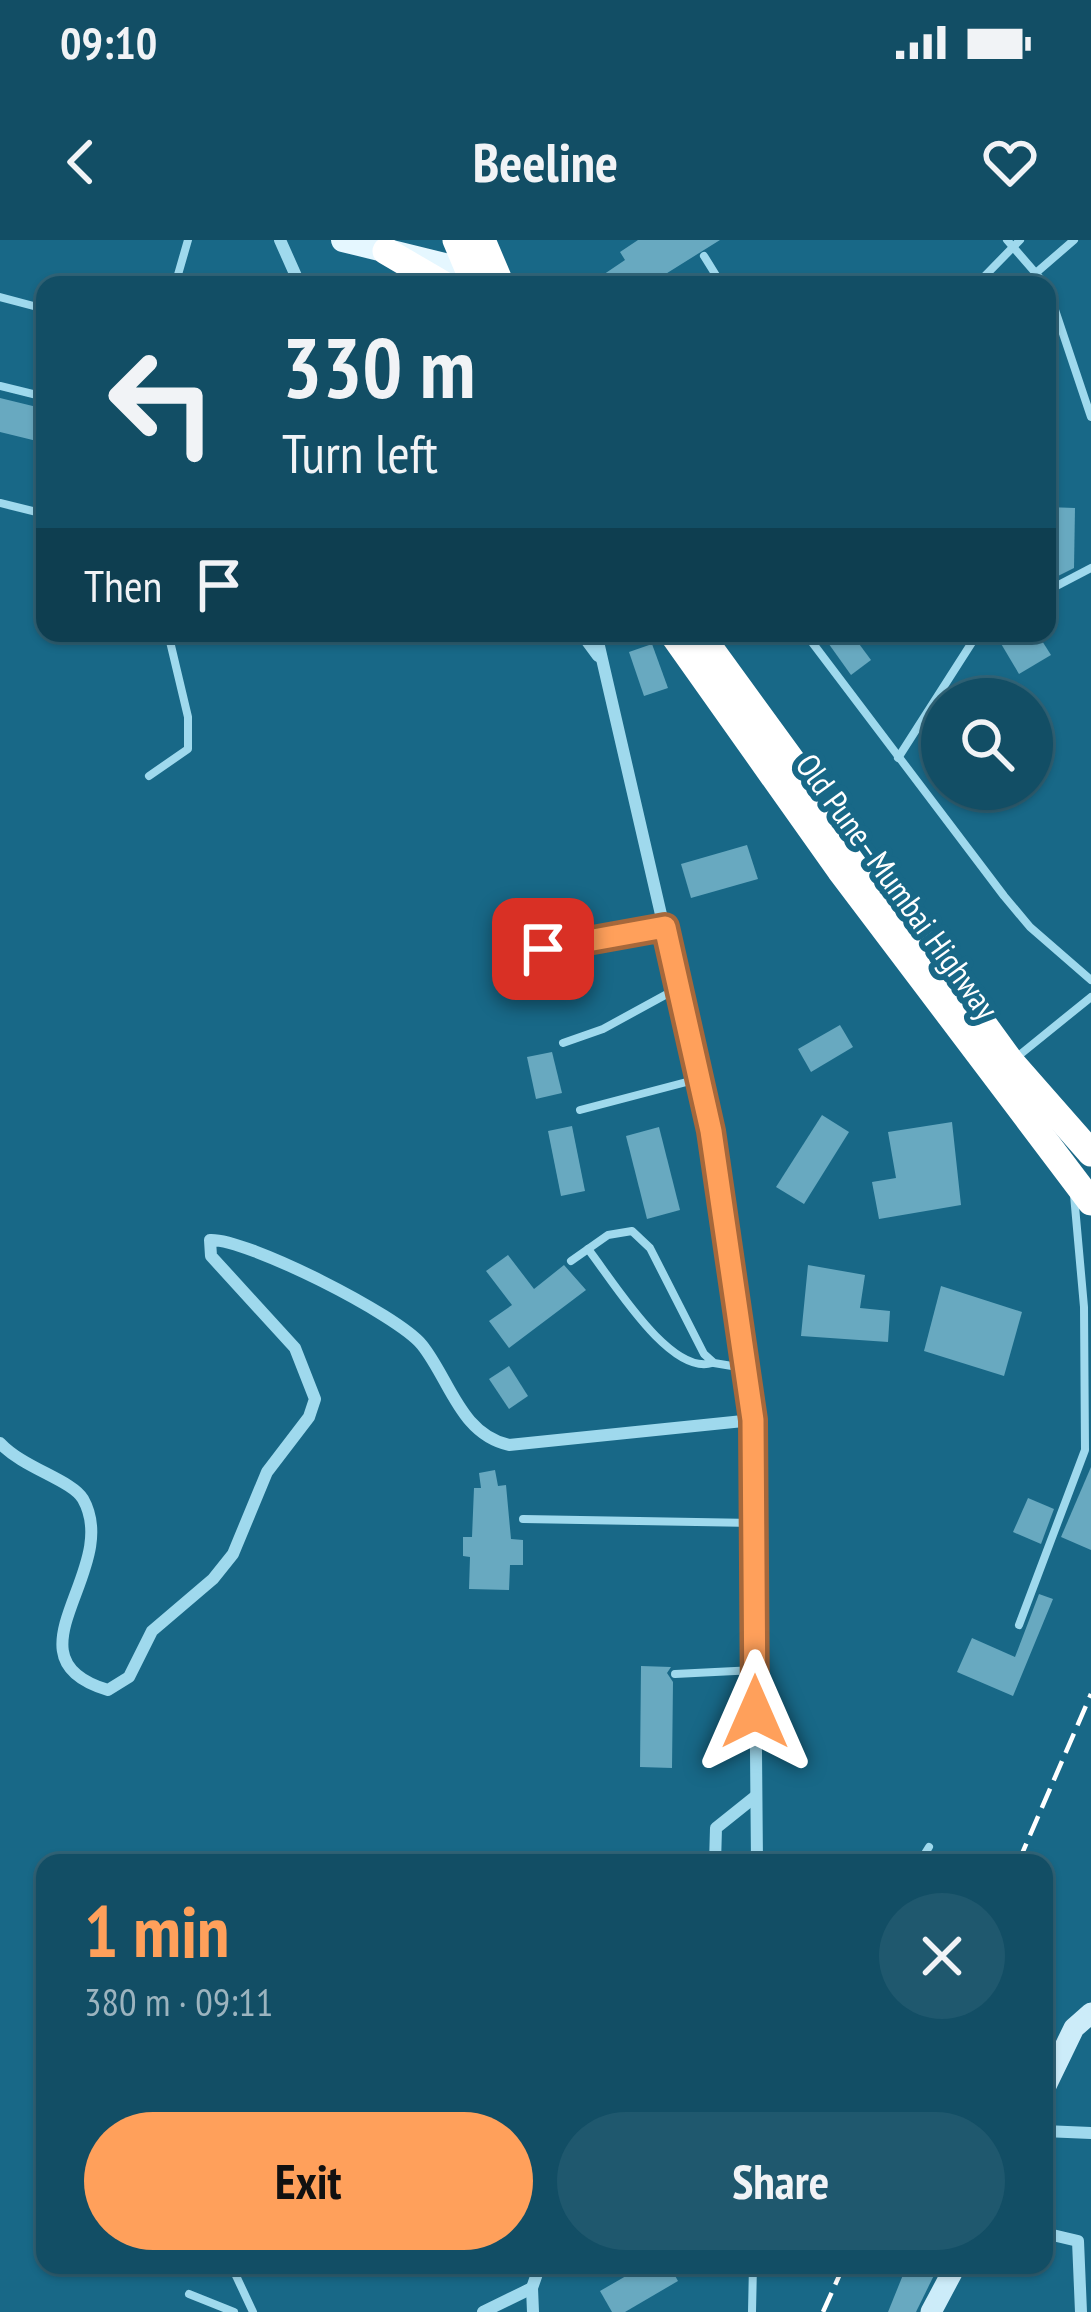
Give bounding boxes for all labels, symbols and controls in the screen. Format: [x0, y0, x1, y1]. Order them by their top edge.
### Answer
text: 09:10 [60, 13, 157, 71]
text: Beeline [473, 127, 618, 197]
icon: back [48, 129, 114, 195]
icon: heart [977, 129, 1043, 195]
text: 330 m [282, 312, 475, 421]
icon: left [84, 324, 240, 480]
text: Turn left [282, 418, 438, 488]
icon: arrive [186, 552, 252, 618]
text: Then [84, 556, 162, 614]
map controls [921, 678, 1053, 810]
button: search [921, 678, 1053, 810]
street label: Old Pune–Mumbai Highway [787, 745, 1009, 1028]
pin [492, 898, 594, 1000]
icon: arrive [510, 916, 576, 982]
position arrow [692, 1649, 818, 1775]
text: 1 min [84, 1884, 229, 1977]
button: close [879, 1893, 1005, 2019]
text: 380 m · 09:11 [84, 1976, 273, 2027]
button: Exit [84, 2112, 533, 2250]
button: Share [557, 2112, 1005, 2250]

